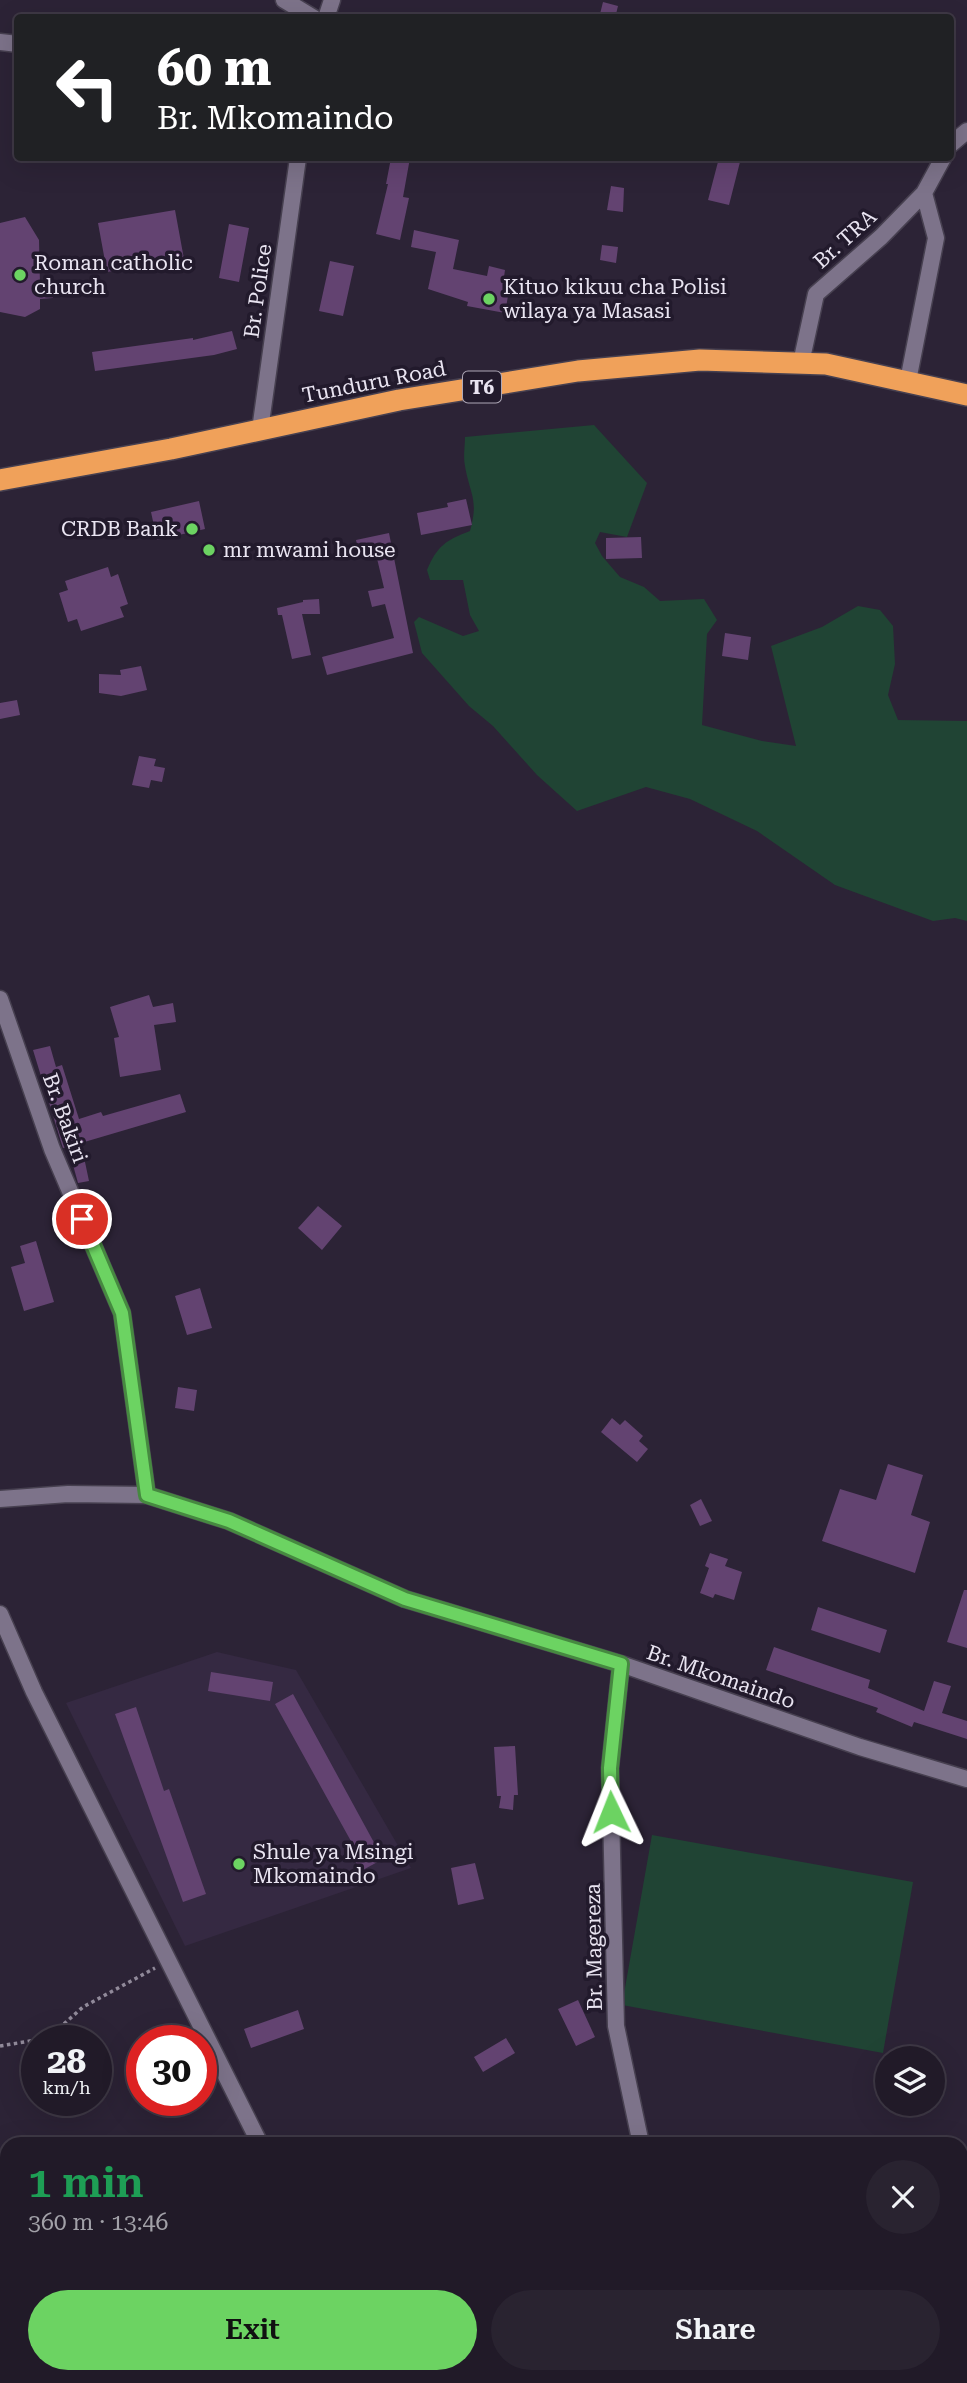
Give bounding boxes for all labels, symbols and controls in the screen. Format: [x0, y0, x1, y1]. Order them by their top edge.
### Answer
text: 60 m [157, 40, 272, 97]
icon: left [42, 42, 133, 133]
text: Br. Mkomaindo [157, 99, 394, 137]
street label: Br. TRA [809, 204, 882, 273]
street label: Br. Police [240, 242, 276, 340]
place label: Roman catholic church [34, 251, 193, 299]
marker: Roman catholic church [12, 267, 28, 283]
place label: Kituo kikuu cha Polisi wilaya ya Masasi [503, 275, 727, 323]
marker: Kituo kikuu cha Polisi wilaya ya Masasi [481, 291, 497, 307]
street label: Tunduru Road [300, 356, 448, 408]
road number: T6 [463, 372, 501, 402]
place label: CRDB Bank [61, 517, 178, 541]
marker: CRDB Bank [184, 521, 200, 537]
place label: mr mwami house [223, 538, 396, 562]
marker: mr mwami house [201, 542, 217, 558]
street label: Br. Bakiri [38, 1070, 92, 1166]
pin [52, 1189, 112, 1249]
icon: arrive [63, 1200, 101, 1238]
street label: Br. Mkomaindo [644, 1640, 798, 1714]
position arrow [574, 1775, 648, 1849]
place label: Shule ya Msingi Mkomaindo [253, 1840, 414, 1888]
marker: Shule ya Msingi Mkomaindo [231, 1856, 247, 1872]
street label: Br. Magereza [581, 1882, 607, 2011]
speed limit sign: 30 [126, 2025, 217, 2116]
text: 28 [47, 2041, 86, 2082]
map controls [875, 2046, 945, 2116]
button: layers [875, 2046, 945, 2116]
text: km/h [42, 2077, 91, 2098]
text: 1 min [28, 2158, 144, 2207]
button: close [866, 2160, 940, 2234]
text: 360 m · 13:46 [28, 2209, 168, 2236]
button: Exit [28, 2290, 477, 2370]
button: Share [491, 2290, 940, 2370]

